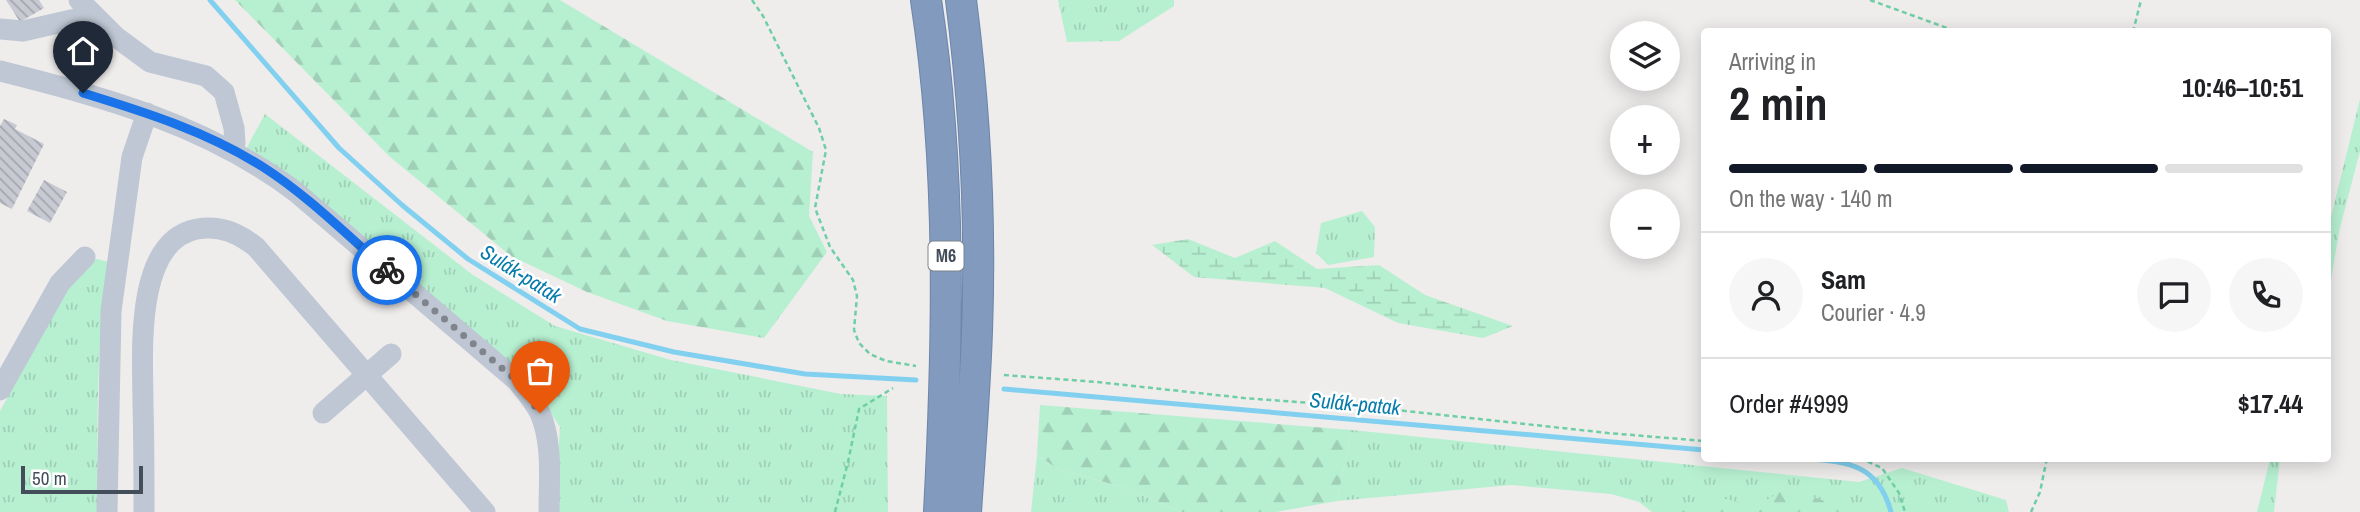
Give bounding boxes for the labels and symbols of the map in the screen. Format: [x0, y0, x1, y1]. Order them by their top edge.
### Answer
pin [53, 21, 113, 93]
courier [352, 235, 422, 305]
water label: Sulák-patak [475, 237, 569, 311]
road number: M6 [928, 242, 964, 270]
pin [510, 341, 570, 413]
water label: Sulák-patak [1308, 385, 1403, 422]
scale bar [21, 463, 144, 495]

